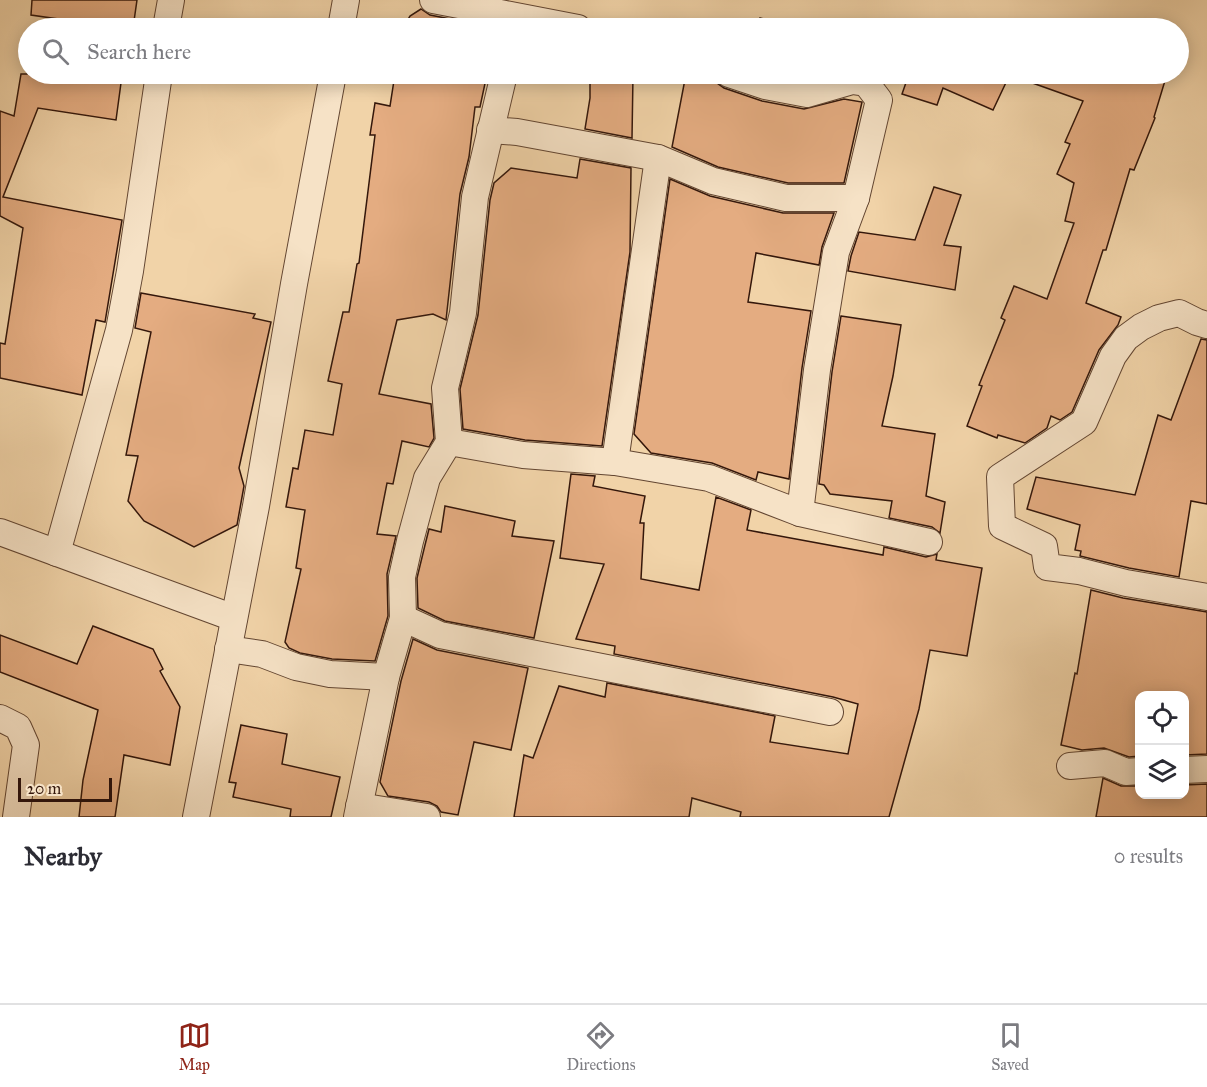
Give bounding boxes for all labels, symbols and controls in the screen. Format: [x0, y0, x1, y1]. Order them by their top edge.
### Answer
search box [18, 18, 1189, 84]
icon: search [39, 35, 72, 68]
text: Search here [87, 38, 191, 65]
map controls [1135, 691, 1189, 799]
button: locate [1135, 691, 1189, 745]
button: layers [1135, 745, 1189, 799]
scale bar [18, 775, 112, 802]
text: 20 m [27, 779, 61, 798]
text: Nearby [24, 840, 102, 872]
text: 0 results [1114, 844, 1183, 868]
tab: Map [178, 1019, 211, 1074]
tab: Directions [567, 1019, 635, 1074]
tab: Saved [991, 1019, 1029, 1074]

